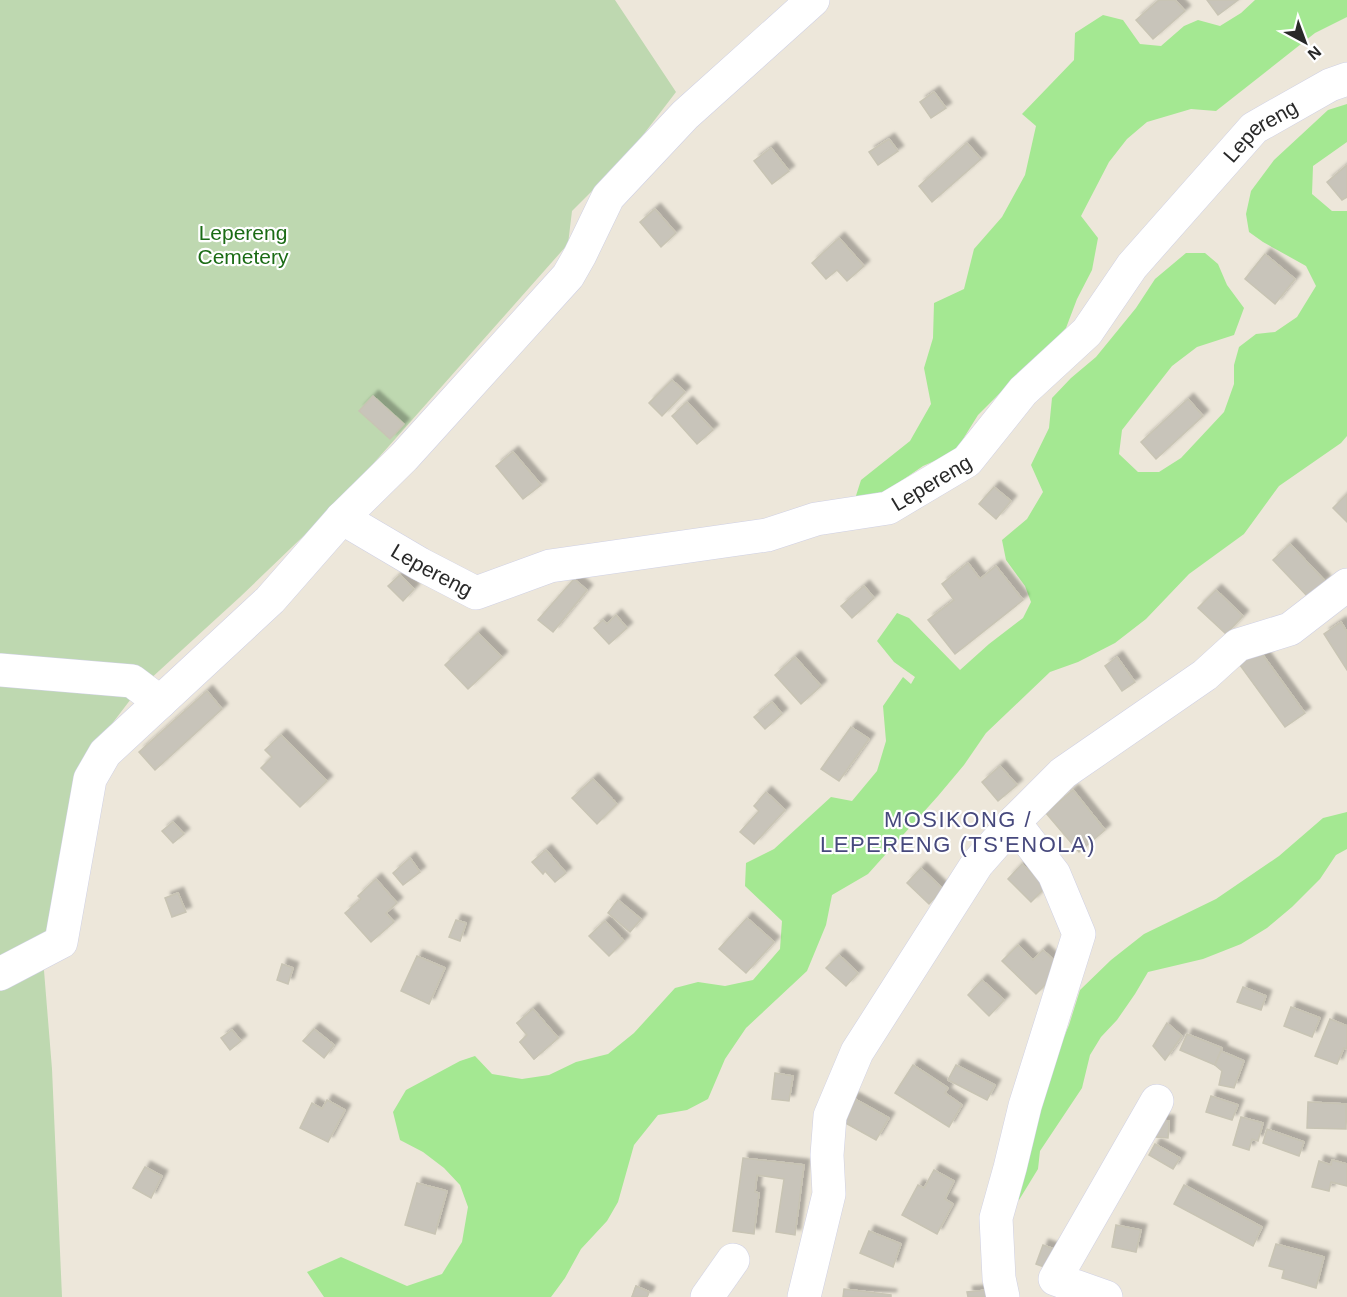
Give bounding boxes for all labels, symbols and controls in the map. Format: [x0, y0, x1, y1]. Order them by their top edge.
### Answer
north arrow [1275, 12, 1335, 72]
text: N [1305, 43, 1324, 63]
street label: Lepereng [1218, 94, 1301, 166]
park label: Lepereng Cemetery [197, 221, 289, 268]
street label: Lepereng [887, 450, 975, 515]
street label: Lepereng [387, 538, 477, 601]
district label: MOSIKONG / LEPERENG (TS'ENOLA) [820, 807, 1096, 857]

